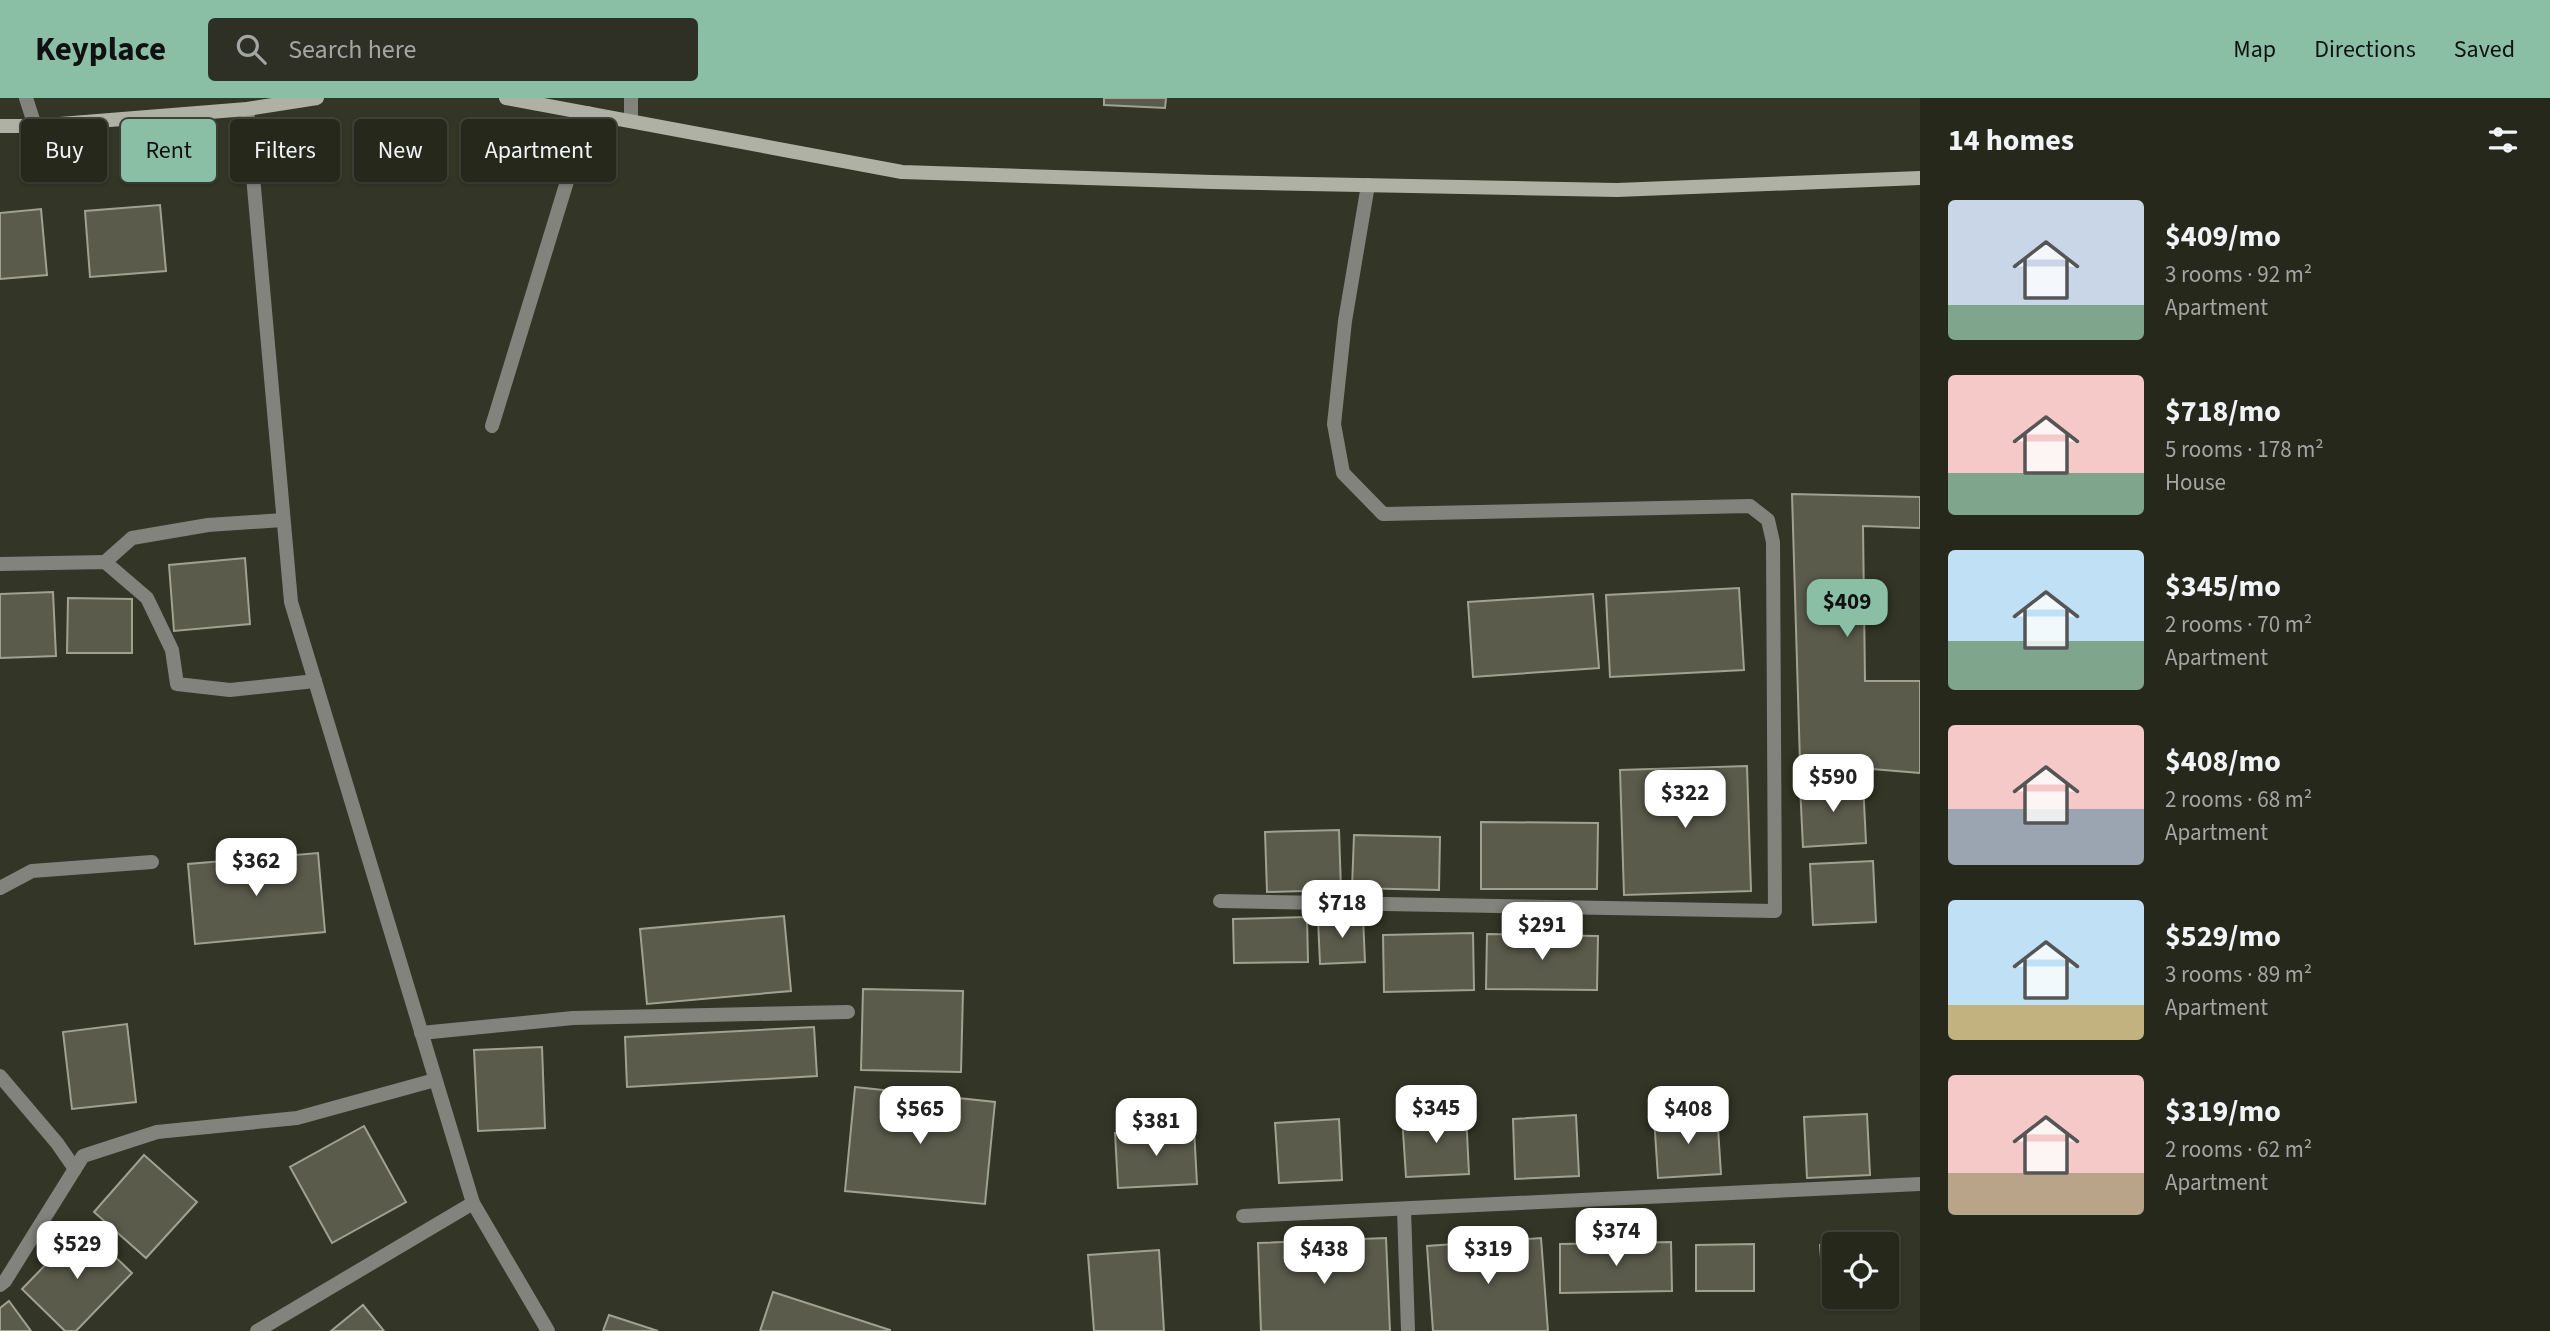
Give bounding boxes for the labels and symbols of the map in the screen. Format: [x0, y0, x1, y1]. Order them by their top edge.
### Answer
pin: $409 [1806, 580, 1888, 639]
pin: $590 [1792, 754, 1874, 814]
pin: $322 [1644, 770, 1726, 830]
pin: $362 [215, 838, 297, 898]
pin: $718 [1301, 880, 1383, 940]
pin: $291 [1501, 902, 1583, 962]
pin: $565 [879, 1086, 961, 1146]
pin: $345 [1395, 1086, 1477, 1145]
pin: $408 [1647, 1086, 1729, 1146]
pin: $381 [1115, 1098, 1197, 1158]
pin: $374 [1575, 1208, 1657, 1268]
pin: $529 [36, 1222, 118, 1281]
pin: $438 [1283, 1226, 1365, 1286]
pin: $319 [1447, 1226, 1529, 1286]

